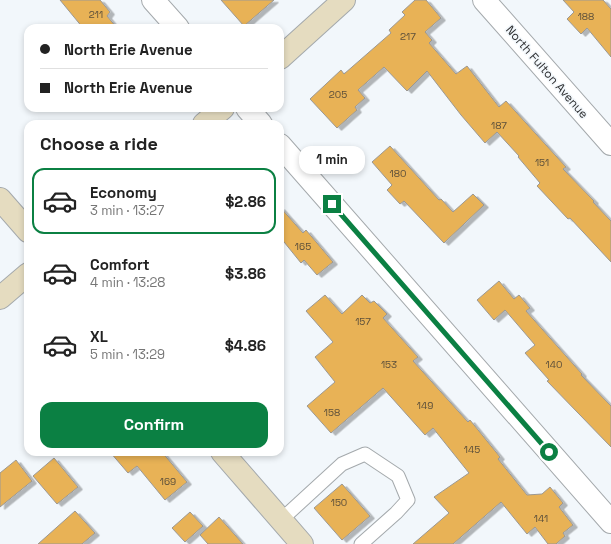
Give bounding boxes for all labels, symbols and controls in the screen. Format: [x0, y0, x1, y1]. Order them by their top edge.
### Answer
house number: 211 [89, 8, 103, 21]
house number: 188 [578, 10, 594, 23]
street label: North Fulton Avenue [502, 22, 592, 122]
house number: 217 [400, 30, 416, 43]
text: North Erie Avenue [64, 40, 193, 59]
text: North Erie Avenue [64, 78, 193, 97]
house number: 205 [329, 88, 347, 101]
house number: 187 [491, 119, 507, 132]
text: Choose a ride [40, 132, 158, 155]
callout: 1 min [299, 146, 365, 174]
text: 1 min [316, 151, 348, 168]
house number: 151 [535, 156, 549, 169]
house number: 180 [390, 167, 406, 180]
icon: car [42, 183, 78, 219]
text: Economy [90, 183, 157, 202]
text: $2.86 [225, 192, 266, 211]
route end [323, 195, 341, 213]
text: 3 min · 13:27 [90, 202, 164, 219]
house number: 165 [295, 240, 311, 253]
icon: car [42, 255, 78, 291]
text: Comfort [90, 255, 150, 274]
text: $3.86 [225, 264, 266, 283]
text: 4 min · 13:28 [90, 274, 165, 291]
house number: 157 [355, 315, 371, 328]
icon: car [42, 327, 78, 363]
text: XL [90, 327, 108, 346]
text: $4.86 [225, 336, 266, 355]
text: 5 min · 13:29 [90, 346, 165, 363]
house number: 153 [381, 358, 397, 371]
house number: 140 [546, 358, 562, 371]
house number: 149 [417, 399, 433, 412]
button: Confirm [40, 402, 268, 448]
house number: 158 [324, 406, 340, 419]
house number: 145 [464, 443, 480, 456]
route start [540, 443, 558, 461]
house number: 169 [160, 475, 176, 488]
house number: 150 [331, 496, 347, 509]
house number: 141 [534, 512, 548, 525]

